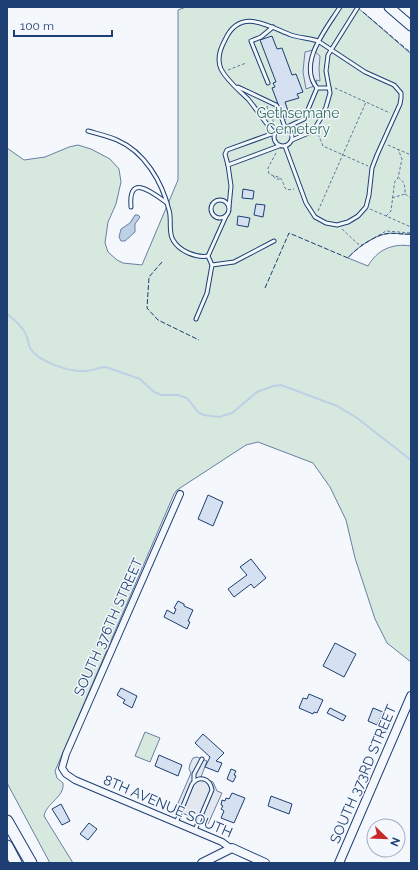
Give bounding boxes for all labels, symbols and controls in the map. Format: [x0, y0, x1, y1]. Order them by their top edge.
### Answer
scale bar [14, 12, 112, 38]
text: 100 m [20, 19, 54, 33]
park label: Gethsemane Cemetery [257, 105, 339, 137]
street label: SOUTH 376TH STREET [70, 555, 146, 699]
street label: SOUTH 373RD STREET [327, 702, 400, 846]
street label: 8TH AVENUE SOUTH [101, 772, 235, 840]
north arrow [366, 818, 406, 858]
text: N [387, 835, 402, 848]

